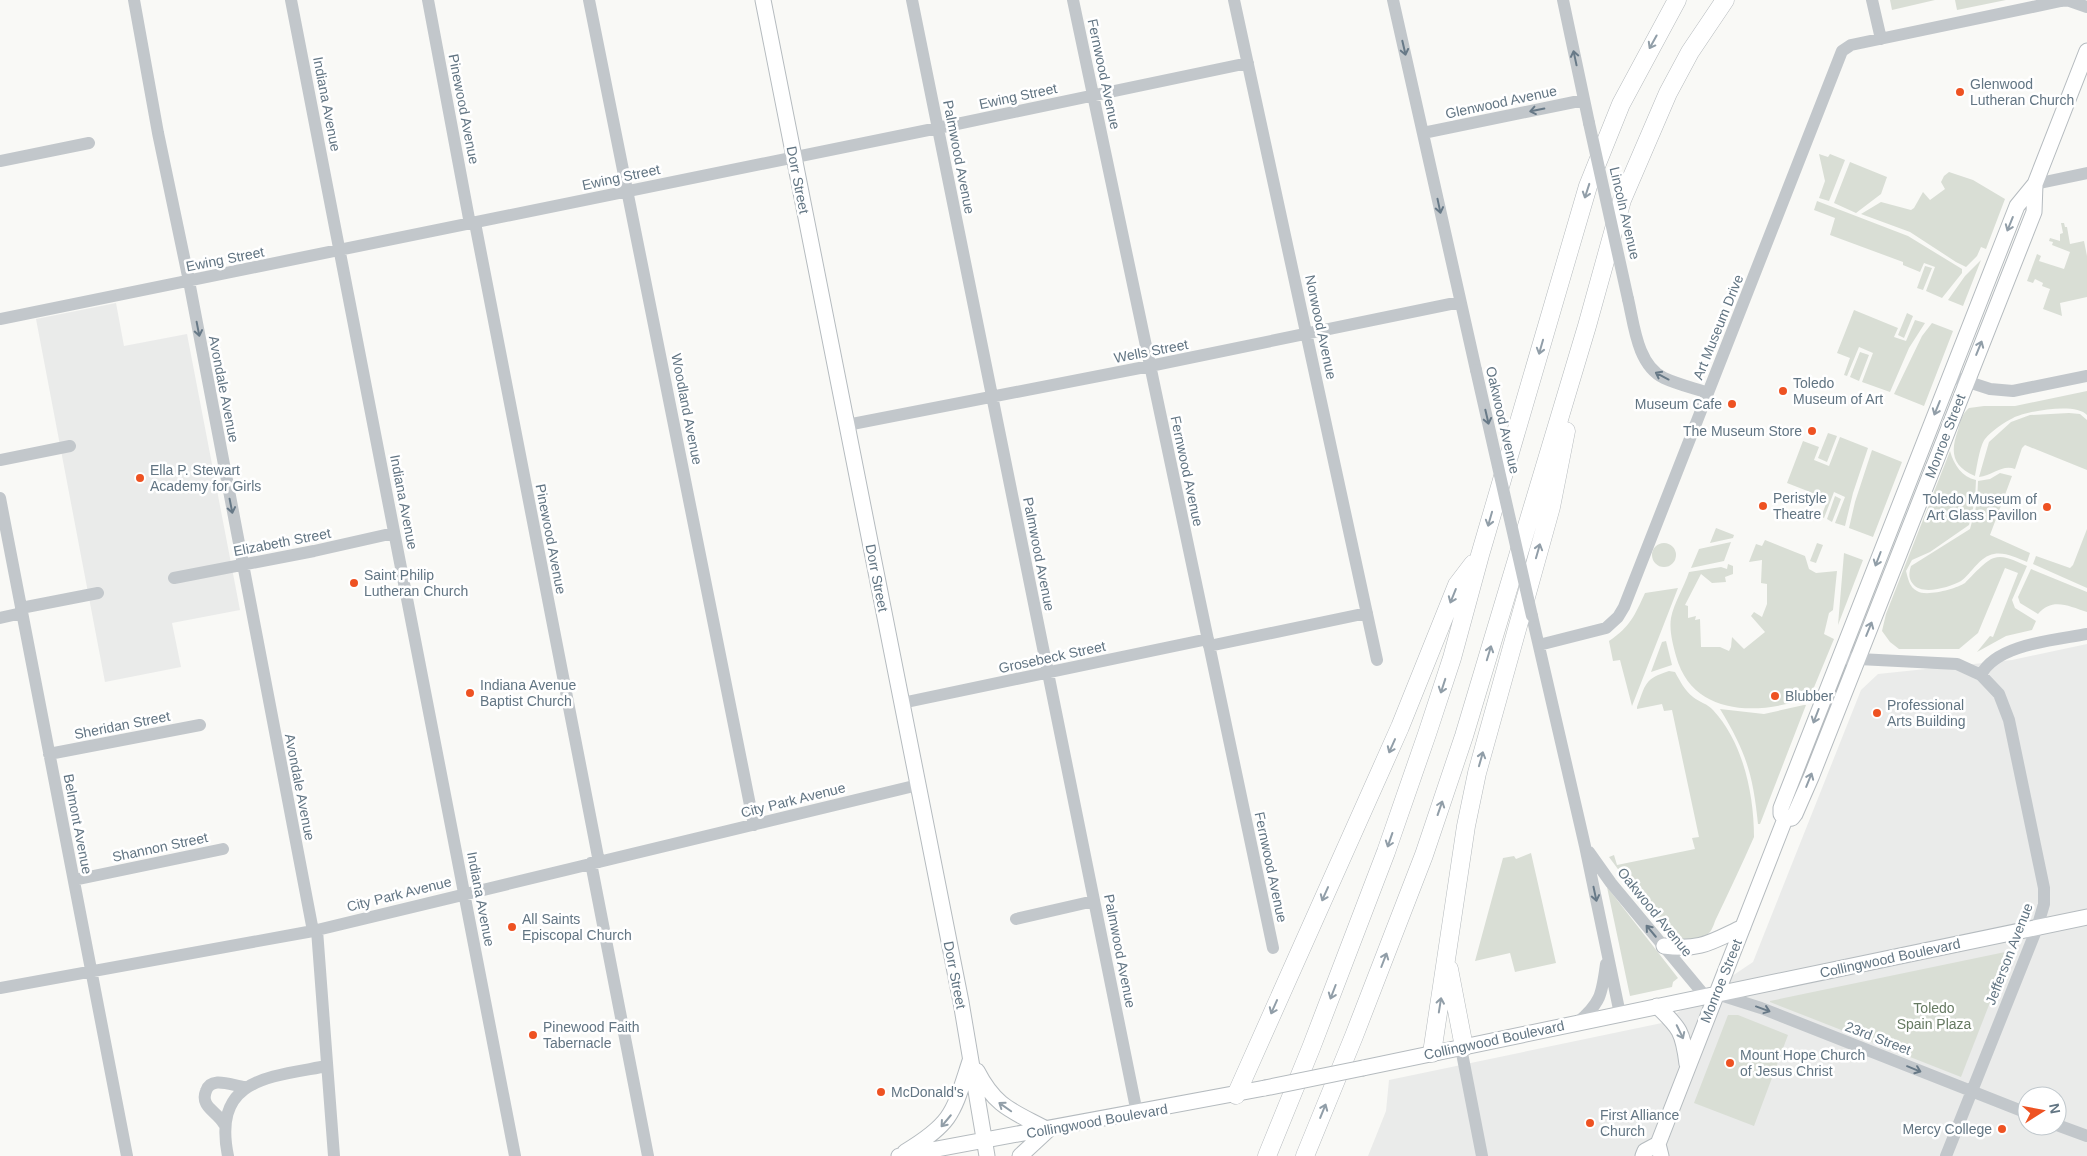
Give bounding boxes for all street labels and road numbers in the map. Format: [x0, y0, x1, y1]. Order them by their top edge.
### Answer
street label: Fernwood Avenue [1084, 17, 1124, 131]
street label: Pinewood Avenue [445, 53, 483, 166]
street label: Indiana Avenue [310, 55, 344, 153]
street label: Ewing Street [978, 80, 1059, 112]
street label: Glenwood Avenue [1444, 82, 1558, 122]
street label: Palmwood Avenue [940, 99, 978, 216]
street label: Dorr Street [784, 145, 812, 215]
street label: Ewing Street [581, 161, 662, 193]
street label: Lincoln Avenue [1607, 165, 1643, 261]
street label: Ewing Street [185, 244, 266, 274]
street label: Art Museum Drive [1690, 272, 1746, 382]
street label: Norwood Avenue [1302, 273, 1340, 381]
street label: Avondale Avenue [206, 334, 242, 444]
street label: Wells Street [1113, 336, 1190, 366]
street label: Woodland Avenue [668, 352, 706, 466]
street label: Oakwood Avenue [1483, 365, 1523, 475]
street label: Monroe Street [1922, 392, 1968, 480]
street label: Fernwood Avenue [1167, 414, 1207, 528]
street label: Indiana Avenue [387, 453, 421, 551]
street label: Pinewood Avenue [532, 483, 570, 596]
street label: Palmwood Avenue [1020, 496, 1058, 613]
street label: Elizabeth Street [232, 525, 332, 559]
street label: Dorr Street [863, 543, 891, 613]
street label: Grosebeck Street [997, 638, 1107, 676]
street label: Sheridan Street [73, 708, 171, 742]
street label: Avondale Avenue [282, 732, 318, 842]
street label: Belmont Avenue [60, 773, 96, 876]
street label: City Park Avenue [739, 779, 847, 821]
street label: Fernwood Avenue [1251, 810, 1291, 924]
street label: Shannon Street [111, 829, 209, 865]
street label: Indiana Avenue [464, 850, 498, 948]
street label: Oakwood Avenue [1614, 864, 1696, 960]
street label: City Park Avenue [345, 873, 453, 915]
street label: Palmwood Avenue [1101, 893, 1139, 1010]
street label: Jefferson Avenue [1982, 901, 2036, 1007]
street label: Collingwood Boulevard [1818, 935, 1962, 981]
street label: Monroe Street [1697, 937, 1745, 1025]
street label: Dorr Street [941, 940, 969, 1010]
street label: Collingwood Boulevard [1422, 1017, 1566, 1063]
street label: 23rd Street [1843, 1018, 1913, 1058]
street label: Collingwood Boulevard [1025, 1101, 1169, 1141]

